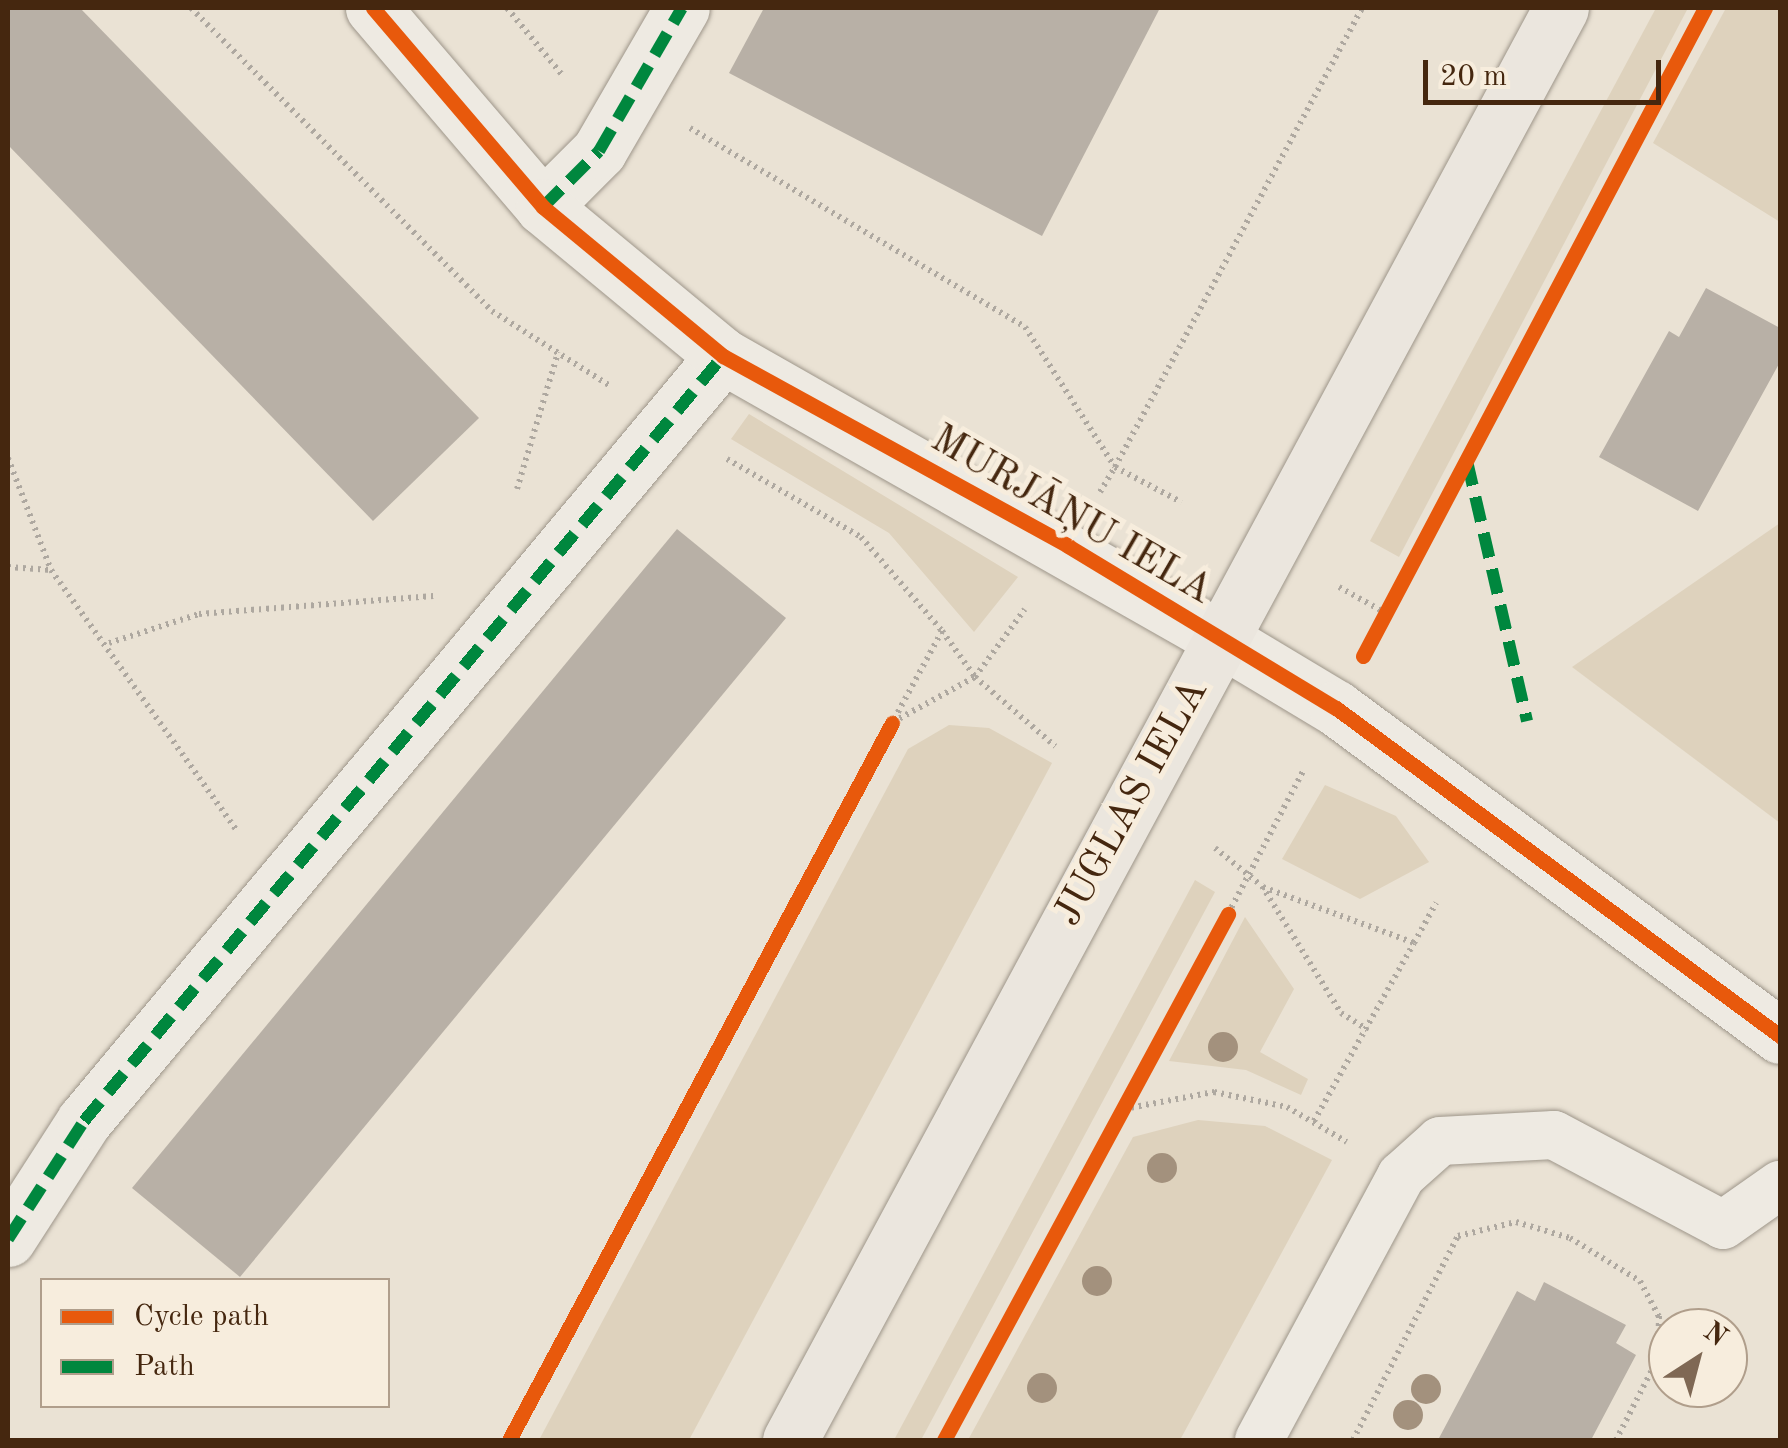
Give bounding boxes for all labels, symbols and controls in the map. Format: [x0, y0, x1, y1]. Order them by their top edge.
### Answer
scale bar [1428, 40, 1666, 102]
text: 20 m [1440, 62, 1507, 92]
street label: MURJĀŅU IELA [922, 416, 1220, 616]
street label: JUGLAS IELA [1044, 671, 1220, 935]
legend [40, 1278, 390, 1408]
text: Cycle path [134, 1302, 269, 1332]
north arrow [1648, 1308, 1748, 1408]
text: N [1698, 1318, 1731, 1353]
text: Path [134, 1352, 195, 1382]

